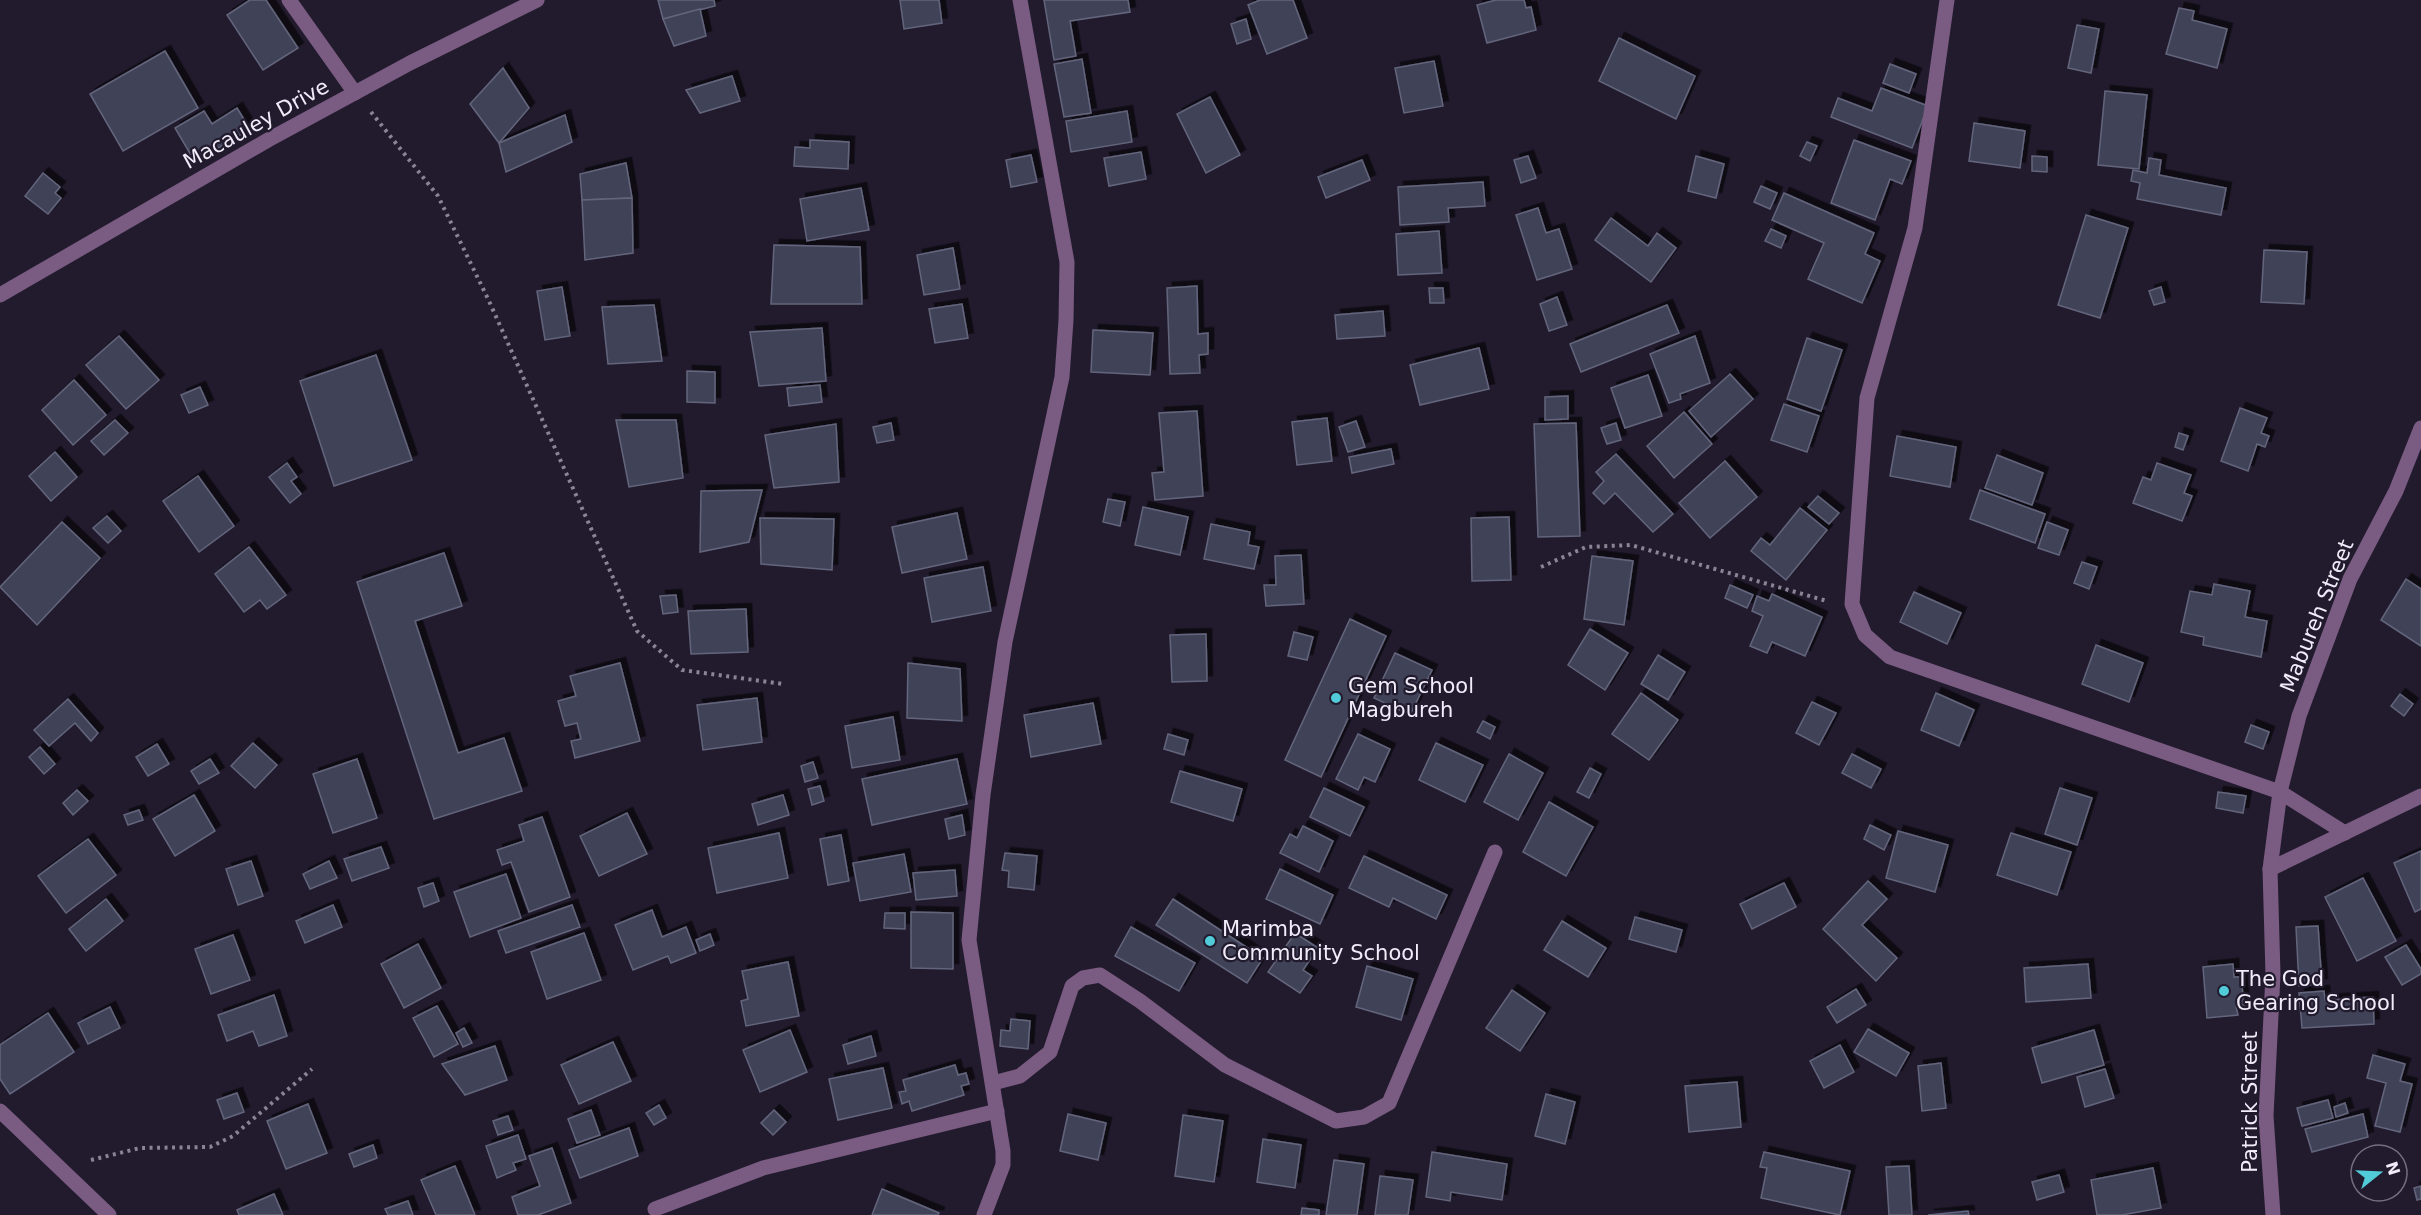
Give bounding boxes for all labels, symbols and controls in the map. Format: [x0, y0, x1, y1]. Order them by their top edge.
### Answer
street label: Macauley Drive [179, 74, 333, 174]
street label: Mabureh Street [2275, 536, 2359, 696]
place label: Gem School Magbureh [1348, 674, 1474, 722]
marker: Gem School Magbureh [1329, 691, 1343, 705]
place label: Marimba Community School [1222, 917, 1420, 965]
marker: Marimba Community School [1203, 934, 1217, 948]
place label: The God Gearing School [2235, 967, 2396, 1015]
marker: The God Gearing School [2217, 984, 2231, 998]
street label: Patrick Street [2238, 1031, 2262, 1173]
north arrow [2349, 1143, 2409, 1203]
text: N [2382, 1159, 2404, 1178]

